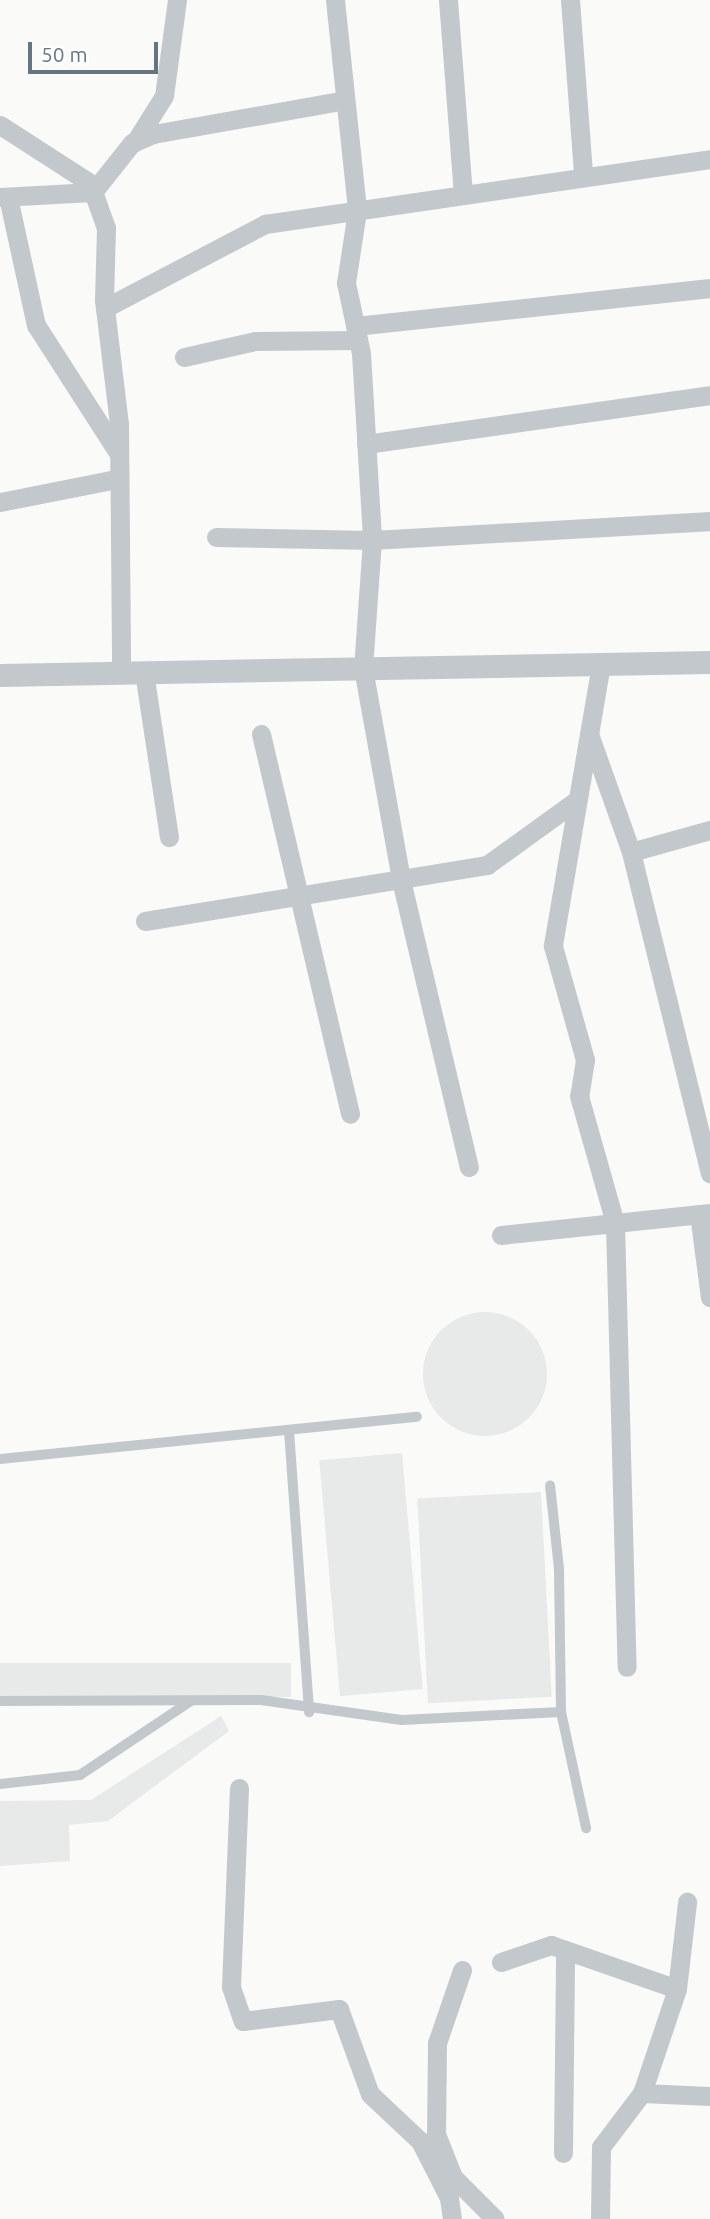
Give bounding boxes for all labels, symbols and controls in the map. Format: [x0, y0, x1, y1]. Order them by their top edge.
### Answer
scale bar [32, 28, 161, 72]
text: 50 m [41, 42, 88, 66]

